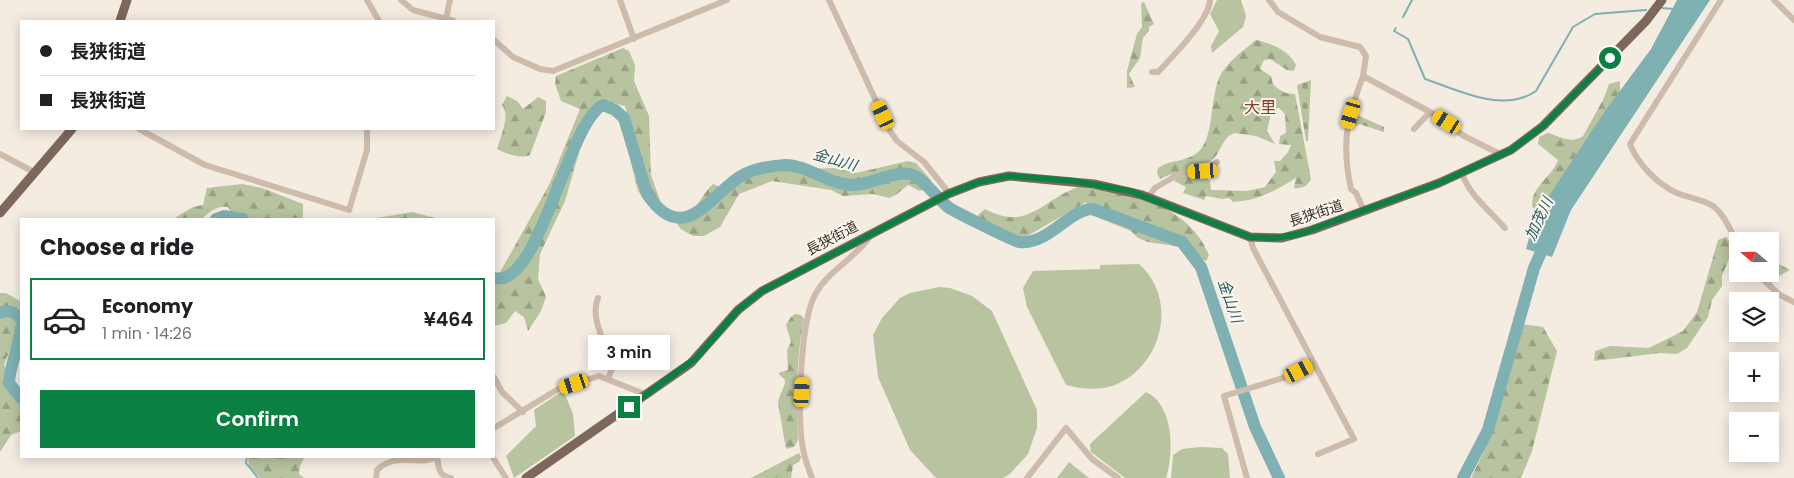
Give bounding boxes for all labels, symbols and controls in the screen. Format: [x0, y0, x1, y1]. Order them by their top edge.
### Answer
text: 長狭街道 [70, 38, 146, 65]
route start [1599, 47, 1621, 69]
text: 長狭街道 [70, 87, 146, 114]
district label: 大里 [1244, 96, 1276, 119]
car [869, 98, 896, 132]
car [1339, 98, 1362, 130]
car [1430, 108, 1463, 136]
water label: 金山川 [811, 143, 862, 176]
car [1187, 163, 1218, 179]
water label: 加茂川 [1520, 192, 1558, 244]
street label: 長狭街道 [1286, 195, 1346, 231]
street label: 長狭街道 [803, 216, 861, 260]
text: Choose a ride [40, 232, 194, 263]
north arrow [1729, 232, 1779, 282]
map controls [1729, 232, 1779, 462]
water label: 金山川 [1213, 276, 1248, 327]
button: layers [1729, 292, 1779, 342]
text: Economy [102, 293, 193, 320]
icon: car [42, 297, 87, 342]
text: ¥464 [424, 306, 473, 333]
text: 1 min · 14:26 [102, 322, 192, 345]
callout: 3 min [588, 334, 670, 370]
text: 3 min [606, 341, 652, 364]
button: + [1729, 352, 1779, 402]
car [1282, 358, 1315, 384]
car [557, 372, 590, 396]
car [793, 377, 810, 407]
button: Confirm [40, 390, 475, 448]
route end [618, 396, 640, 418]
button: − [1729, 412, 1779, 462]

